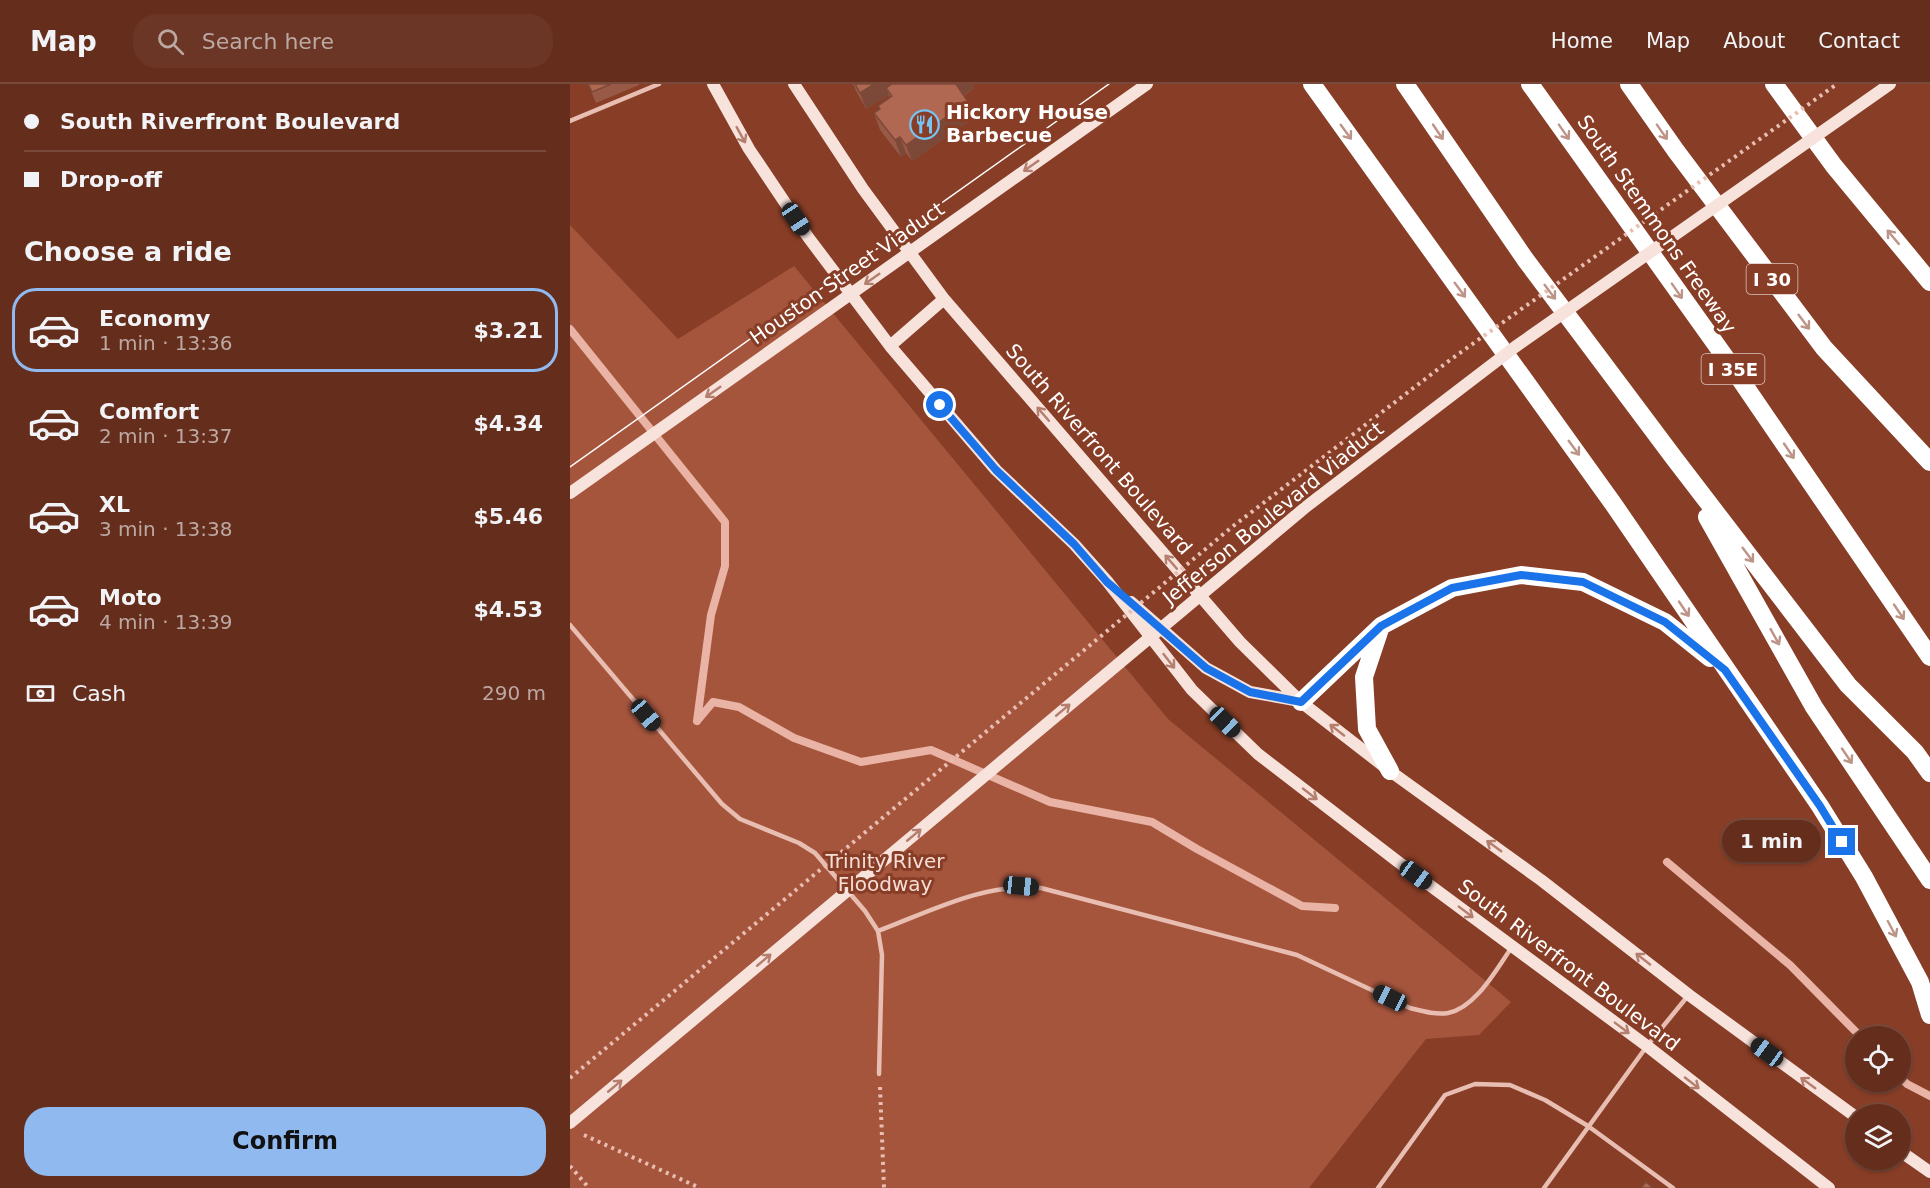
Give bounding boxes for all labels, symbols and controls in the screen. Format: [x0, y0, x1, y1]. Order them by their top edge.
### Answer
search box [133, 14, 553, 68]
text: Map [30, 25, 97, 58]
icon: search [154, 25, 187, 58]
text: Search here [202, 29, 334, 54]
text: Home [1551, 29, 1613, 53]
text: Map [1646, 29, 1690, 53]
text: About [1723, 29, 1785, 53]
text: Contact [1818, 29, 1900, 53]
place label: Hickory House Barbecue [946, 100, 1108, 147]
restaurant icon: Hickory House Barbecue [909, 108, 941, 140]
text: South Riverfront Boulevard [60, 109, 400, 134]
street label: South Stemmons Freeway [1572, 110, 1742, 338]
one-way arrow [1340, 123, 1352, 139]
one-way arrow [1558, 123, 1570, 139]
one-way arrow [1656, 123, 1668, 139]
one-way arrow [1432, 124, 1444, 140]
one-way arrow [735, 126, 747, 143]
one-way arrow [1023, 160, 1039, 173]
text: Drop-off [60, 167, 162, 192]
street label: Houston Street Viaduct [745, 197, 949, 349]
car [778, 199, 814, 239]
one-way arrow [1886, 229, 1899, 245]
text: Choose a ride [24, 236, 232, 267]
road number: I 30 [1746, 264, 1798, 294]
one-way arrow [864, 273, 880, 285]
one-way arrow [1454, 281, 1466, 298]
one-way arrow [1671, 282, 1683, 298]
one-way arrow [1544, 284, 1556, 300]
icon: car [27, 303, 81, 357]
text: Economy [99, 306, 210, 331]
one-way arrow [1798, 313, 1811, 329]
text: $3.21 [473, 318, 543, 343]
text: 1 min · 13:36 [99, 331, 233, 355]
street label: South Riverfront Boulevard [1001, 339, 1197, 559]
road number: I 35E [1702, 354, 1764, 384]
one-way arrow [705, 386, 721, 398]
route start [926, 391, 953, 418]
icon: car [27, 396, 81, 450]
text: Comfort [99, 399, 199, 424]
one-way arrow [1036, 407, 1050, 422]
text: $4.34 [473, 411, 543, 436]
street label: Jefferson Boulevard Viaduct [1156, 416, 1388, 611]
text: 2 min · 13:37 [99, 424, 233, 448]
one-way arrow [1567, 440, 1580, 456]
one-way arrow [1783, 442, 1795, 458]
icon: car [27, 489, 81, 543]
text: XL [99, 492, 130, 517]
text: $5.46 [473, 504, 543, 529]
text: 3 min · 13:38 [99, 517, 233, 541]
one-way arrow [1742, 546, 1754, 562]
one-way arrow [1164, 554, 1177, 570]
icon: car [27, 582, 81, 636]
text: Moto [99, 585, 162, 610]
text: $4.53 [473, 597, 543, 622]
one-way arrow [1678, 600, 1690, 617]
one-way arrow [1893, 603, 1905, 619]
text: 4 min · 13:39 [99, 610, 233, 634]
one-way arrow [1769, 628, 1781, 645]
one-way arrow [1163, 652, 1176, 668]
icon: cash [24, 677, 57, 710]
text: Cash [72, 681, 126, 706]
text: 290 m [482, 681, 546, 705]
car [628, 695, 664, 735]
one-way arrow [1055, 703, 1070, 717]
car [1206, 703, 1244, 741]
one-way arrow [1329, 723, 1345, 736]
one-way arrow [1841, 747, 1853, 763]
one-way arrow [1302, 788, 1318, 800]
callout: 1 min [1722, 821, 1821, 863]
one-way arrow [906, 828, 921, 842]
route end [1828, 828, 1855, 855]
text: 1 min [1740, 829, 1803, 853]
one-way arrow [1486, 839, 1502, 852]
park label: Trinity River Floodway [824, 849, 945, 896]
car [1396, 857, 1436, 893]
street label: South Riverfront Boulevard [1453, 874, 1685, 1056]
car [1002, 875, 1040, 897]
one-way arrow [1457, 906, 1473, 918]
one-way arrow [1886, 920, 1898, 937]
one-way arrow [1635, 952, 1651, 965]
one-way arrow [756, 954, 772, 967]
car [1370, 982, 1410, 1014]
one-way arrow [1614, 1022, 1630, 1034]
map controls [1845, 1026, 1911, 1170]
button: locate [1845, 1026, 1911, 1092]
car [1747, 1034, 1787, 1070]
one-way arrow [1684, 1076, 1700, 1089]
one-way arrow [1801, 1077, 1817, 1089]
one-way arrow [607, 1079, 623, 1092]
button: layers [1845, 1104, 1911, 1170]
button: Confirm [24, 1107, 546, 1176]

